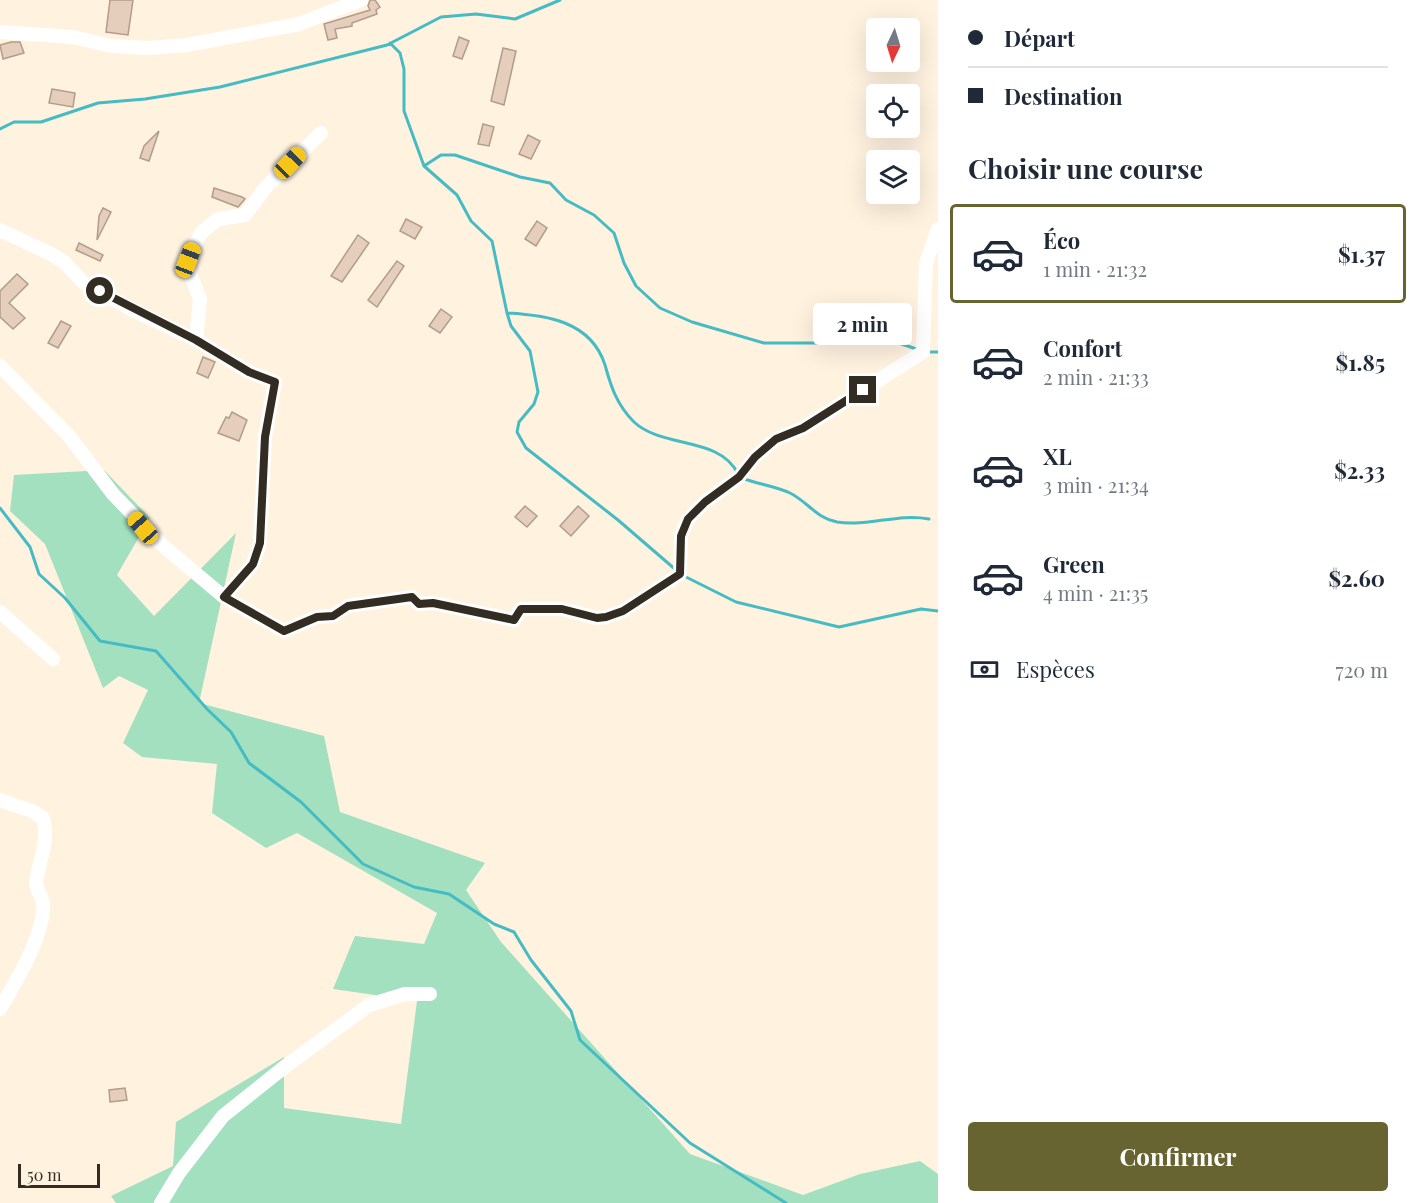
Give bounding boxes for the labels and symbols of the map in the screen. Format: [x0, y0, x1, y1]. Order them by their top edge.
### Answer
north arrow [866, 18, 920, 72]
car [271, 144, 309, 182]
car [173, 240, 203, 280]
route start [86, 277, 113, 304]
callout: 2 min [814, 303, 912, 345]
route end [849, 376, 876, 403]
car [124, 509, 162, 547]
scale bar [18, 1161, 100, 1188]

